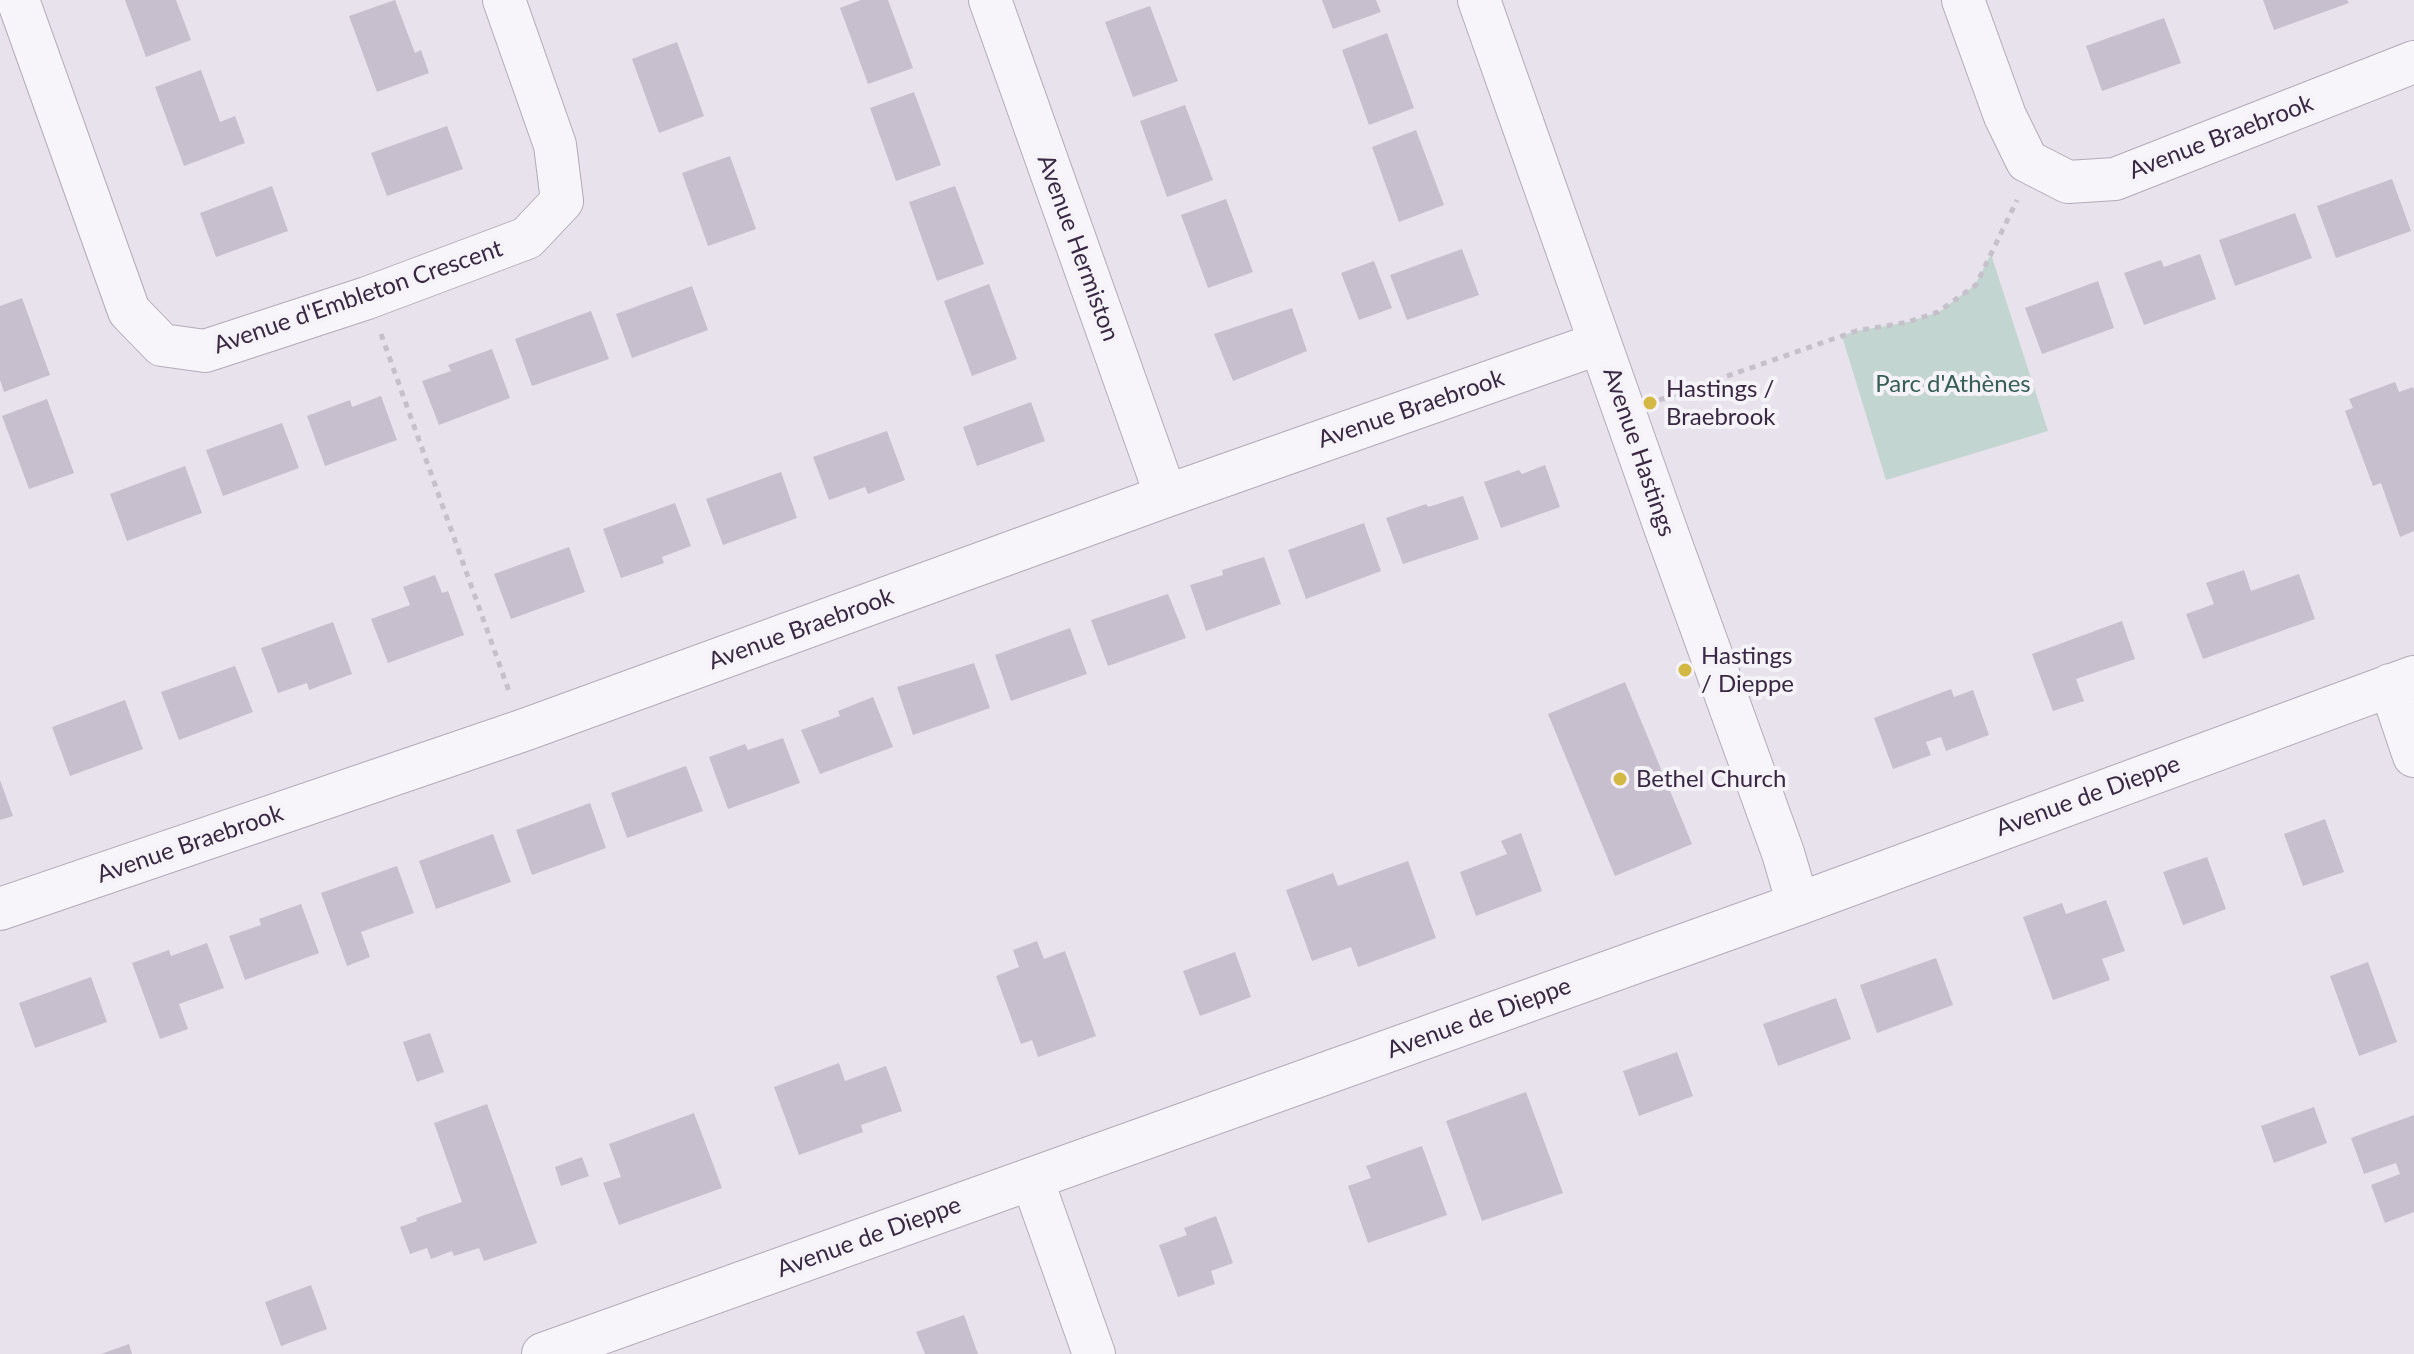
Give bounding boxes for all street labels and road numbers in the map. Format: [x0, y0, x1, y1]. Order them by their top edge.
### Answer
street label: Avenue Braebrook [2125, 89, 2317, 185]
street label: Avenue Hermiston [1031, 151, 1125, 345]
street label: Avenue d'Embleton Crescent [210, 234, 506, 360]
street label: Avenue Braebrook [1314, 364, 1508, 454]
street label: Avenue Hastings [1597, 364, 1681, 540]
street label: Avenue Braebrook [704, 582, 898, 676]
street label: Avenue de Dieppe [1992, 749, 2184, 843]
street label: Avenue Braebrook [93, 799, 287, 889]
street label: Avenue de Dieppe [1383, 971, 1575, 1065]
street label: Avenue de Dieppe [773, 1190, 965, 1284]

